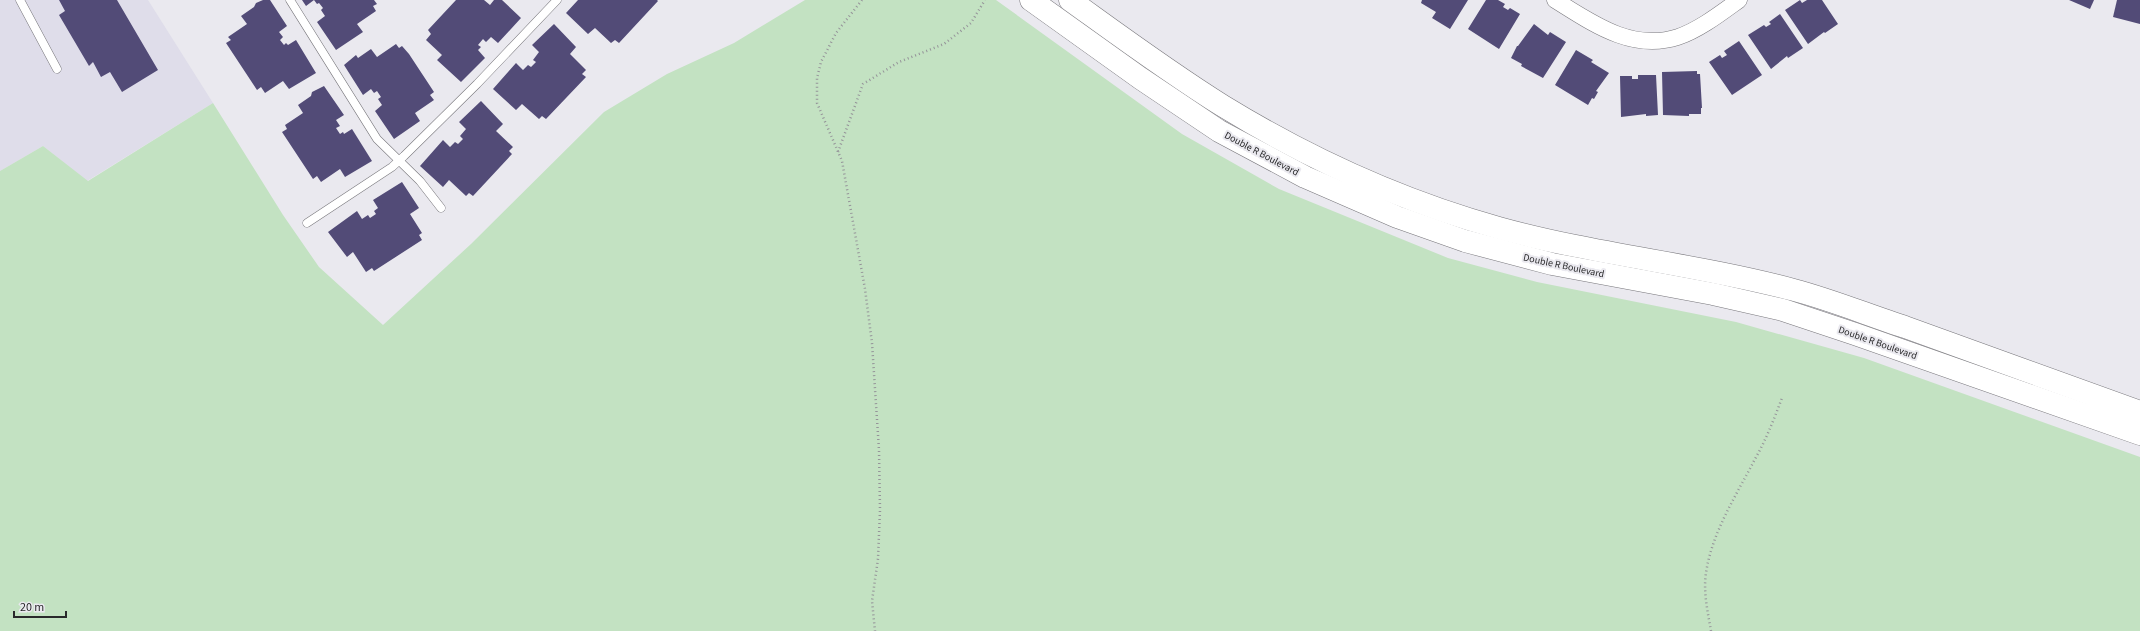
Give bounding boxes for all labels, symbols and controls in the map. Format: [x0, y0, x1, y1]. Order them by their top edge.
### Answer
street label: Double R Boulevard [1222, 128, 1301, 179]
street label: Double R Boulevard [1522, 251, 1606, 281]
street label: Double R Boulevard [1836, 323, 1919, 363]
scale bar [14, 593, 66, 619]
text: 20 m [20, 599, 44, 616]

